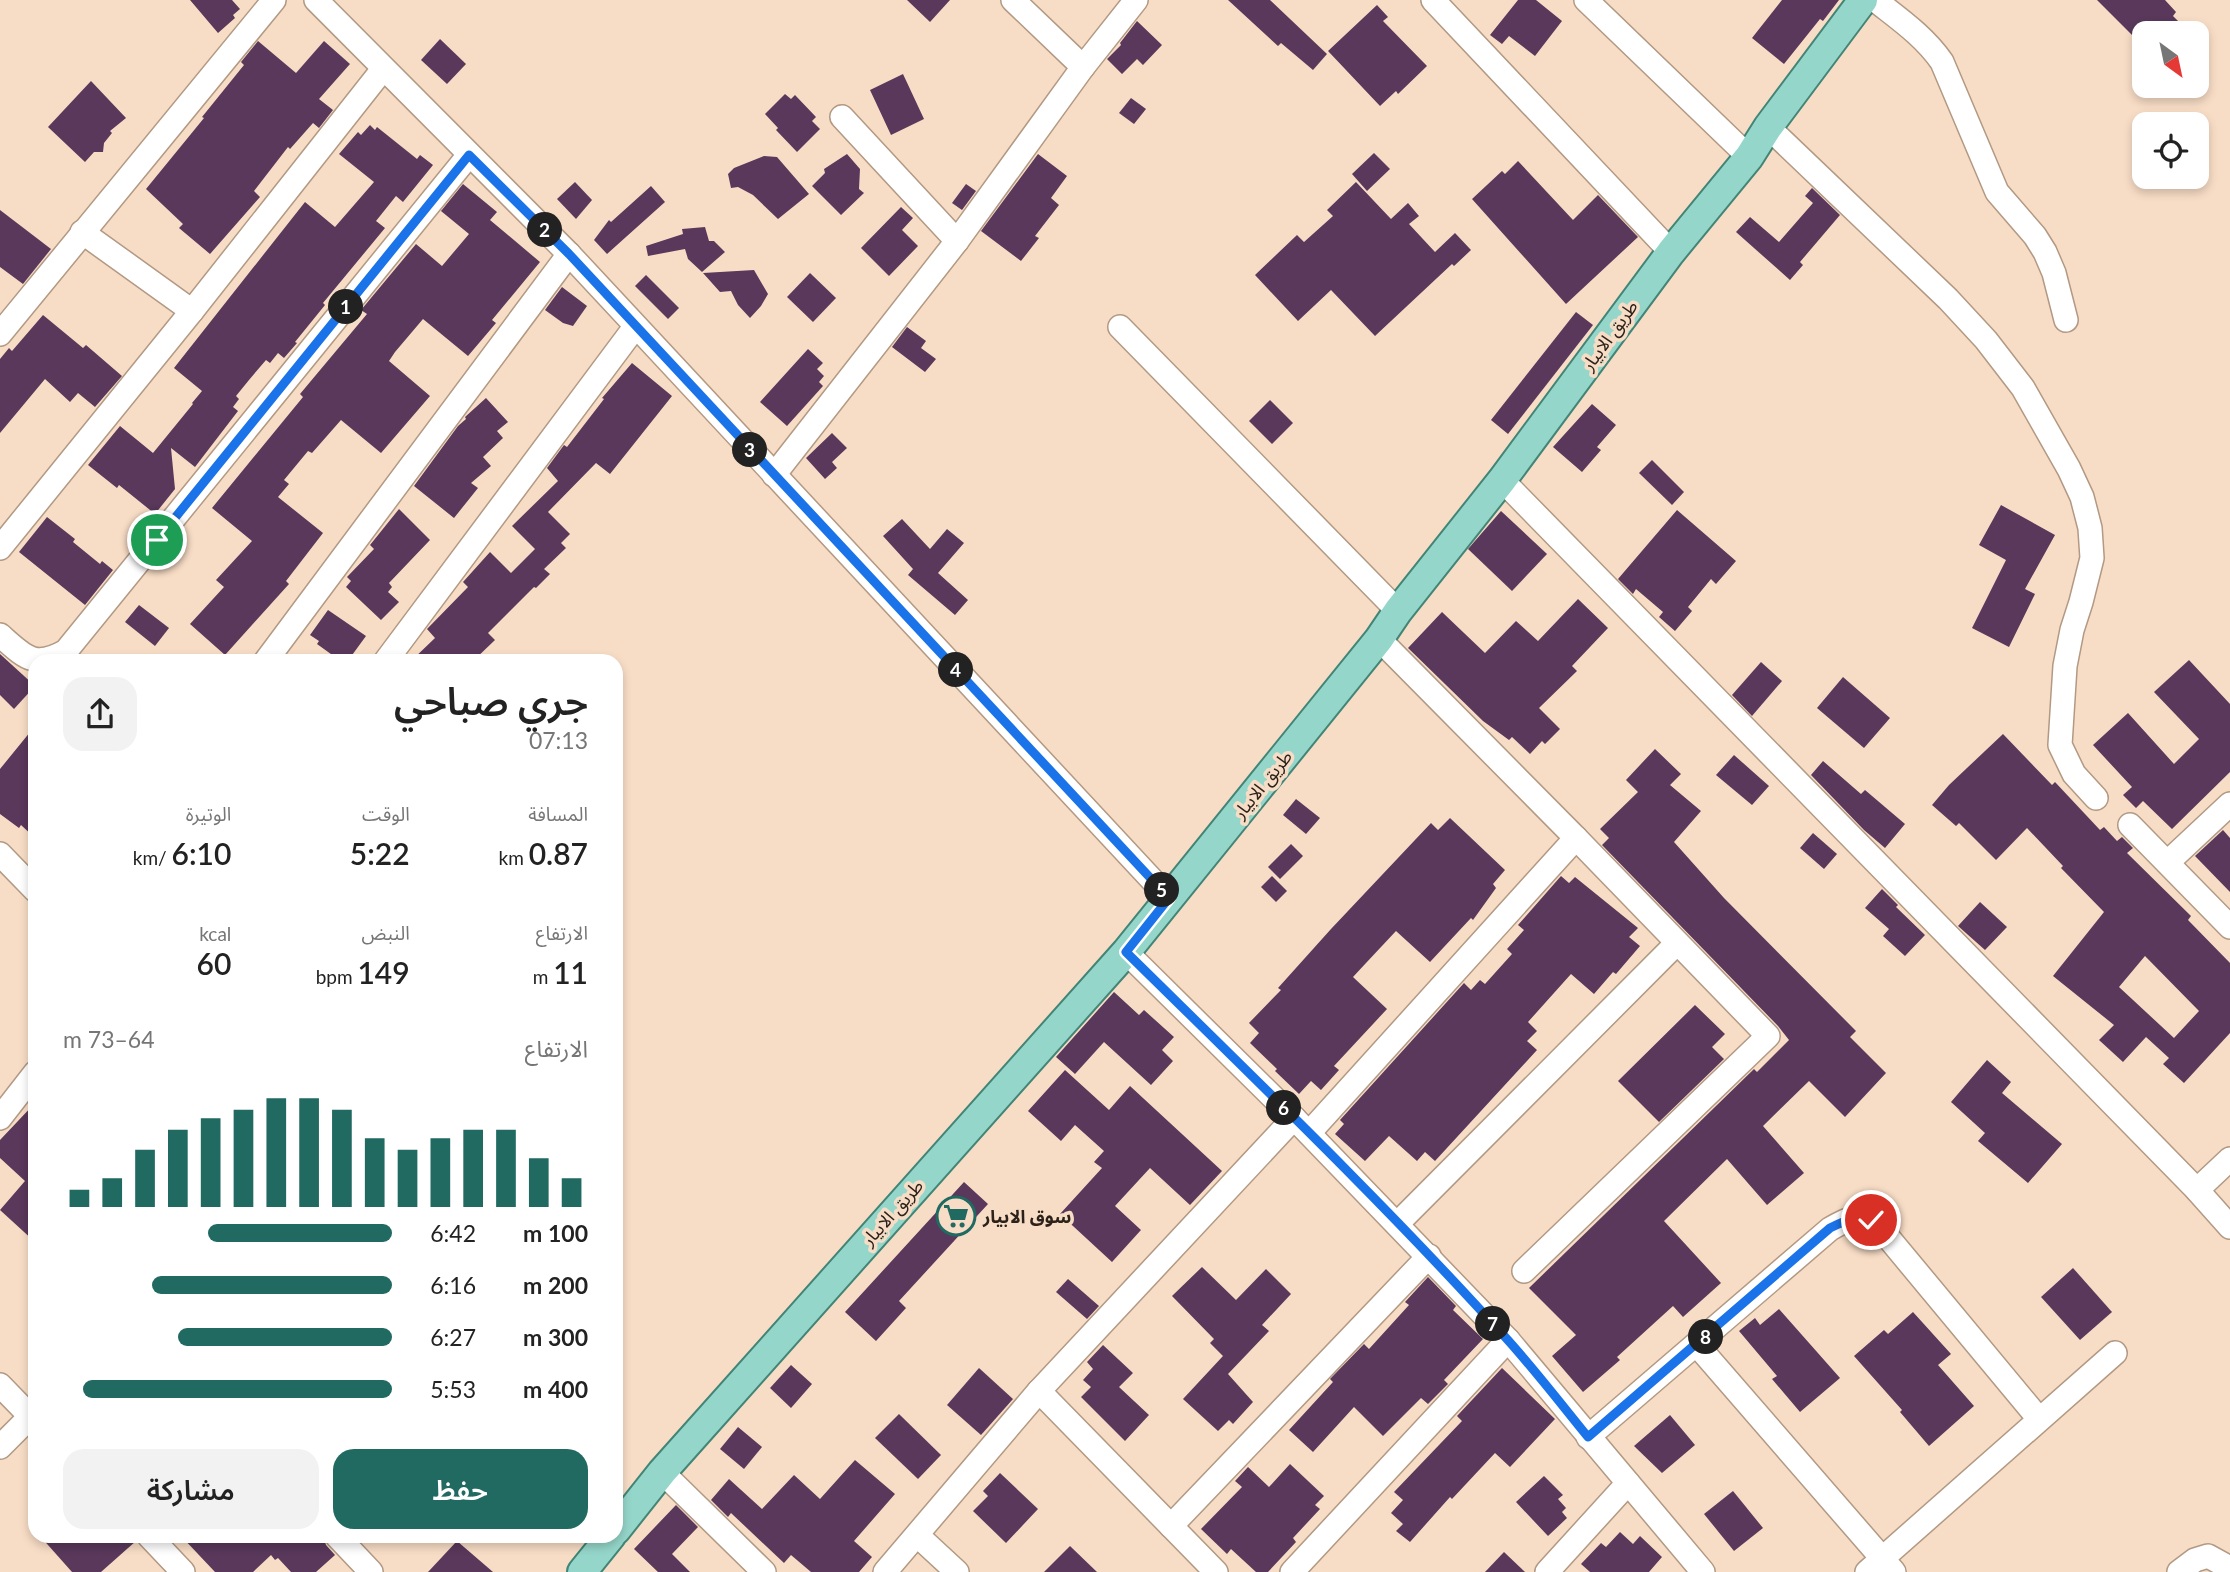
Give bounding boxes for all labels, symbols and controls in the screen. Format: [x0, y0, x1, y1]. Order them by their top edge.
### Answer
north arrow [2132, 21, 2208, 98]
map controls [2132, 21, 2209, 189]
button: locate [2132, 112, 2209, 189]
pin: 2 [528, 212, 562, 247]
text: 2 [539, 218, 550, 241]
pin: 1 [328, 290, 364, 324]
text: 1 [340, 295, 351, 318]
street label: طريق الابيار [1576, 296, 1643, 376]
pin: 3 [732, 433, 768, 468]
text: 3 [744, 438, 755, 461]
pin [127, 510, 187, 570]
icon: arrive [138, 521, 176, 559]
pin: 4 [939, 652, 974, 688]
text: 4 [950, 658, 961, 681]
button: share [63, 677, 137, 751]
text: جري صباحي [394, 677, 588, 723]
text: 07:13 [529, 726, 588, 754]
street label: طريق الابيار [1227, 745, 1297, 824]
text: الوتيرة [186, 802, 231, 825]
text: الوقت [362, 802, 410, 825]
text: المسافة [528, 802, 588, 825]
text: 6:10 [172, 835, 231, 871]
text: 5:22 [350, 835, 410, 871]
text: 0.87 [529, 835, 588, 871]
text: /km [133, 846, 172, 869]
text: km [499, 846, 529, 869]
pin: 5 [1144, 872, 1180, 908]
text: 5 [1156, 878, 1167, 901]
text: النبض [361, 921, 410, 944]
text: الارتفاع [536, 921, 588, 944]
text: kcal [199, 922, 231, 945]
text: 60 [197, 945, 231, 981]
text: 149 [357, 954, 410, 990]
text: 11 [553, 954, 588, 990]
text: bpm [316, 965, 357, 988]
text: m [533, 965, 553, 988]
text: 64–73 m [63, 1025, 155, 1053]
text: الارتفاع [525, 1034, 588, 1062]
pin: 6 [1266, 1090, 1302, 1126]
text: 6 [1278, 1096, 1289, 1119]
street label: طريق الابيار [856, 1174, 928, 1251]
pin [1841, 1190, 1901, 1250]
supermarket icon: سوق الابيار [935, 1195, 977, 1237]
icon: check [1852, 1201, 1890, 1239]
place label: سوق الابيار [982, 1205, 1071, 1228]
text: 6:42 [430, 1219, 476, 1247]
text: 100 m [523, 1219, 588, 1247]
text: 6:16 [430, 1271, 476, 1299]
text: 200 m [523, 1271, 588, 1299]
pin: 7 [1476, 1306, 1510, 1342]
text: 7 [1487, 1312, 1498, 1335]
pin: 8 [1688, 1320, 1724, 1354]
text: 6:27 [430, 1323, 476, 1351]
text: 300 m [523, 1323, 588, 1351]
text: 8 [1700, 1325, 1711, 1348]
text: 5:53 [430, 1375, 476, 1403]
text: 400 m [523, 1375, 588, 1403]
button: مشاركة [63, 1449, 319, 1529]
button: حفظ [333, 1449, 588, 1529]

